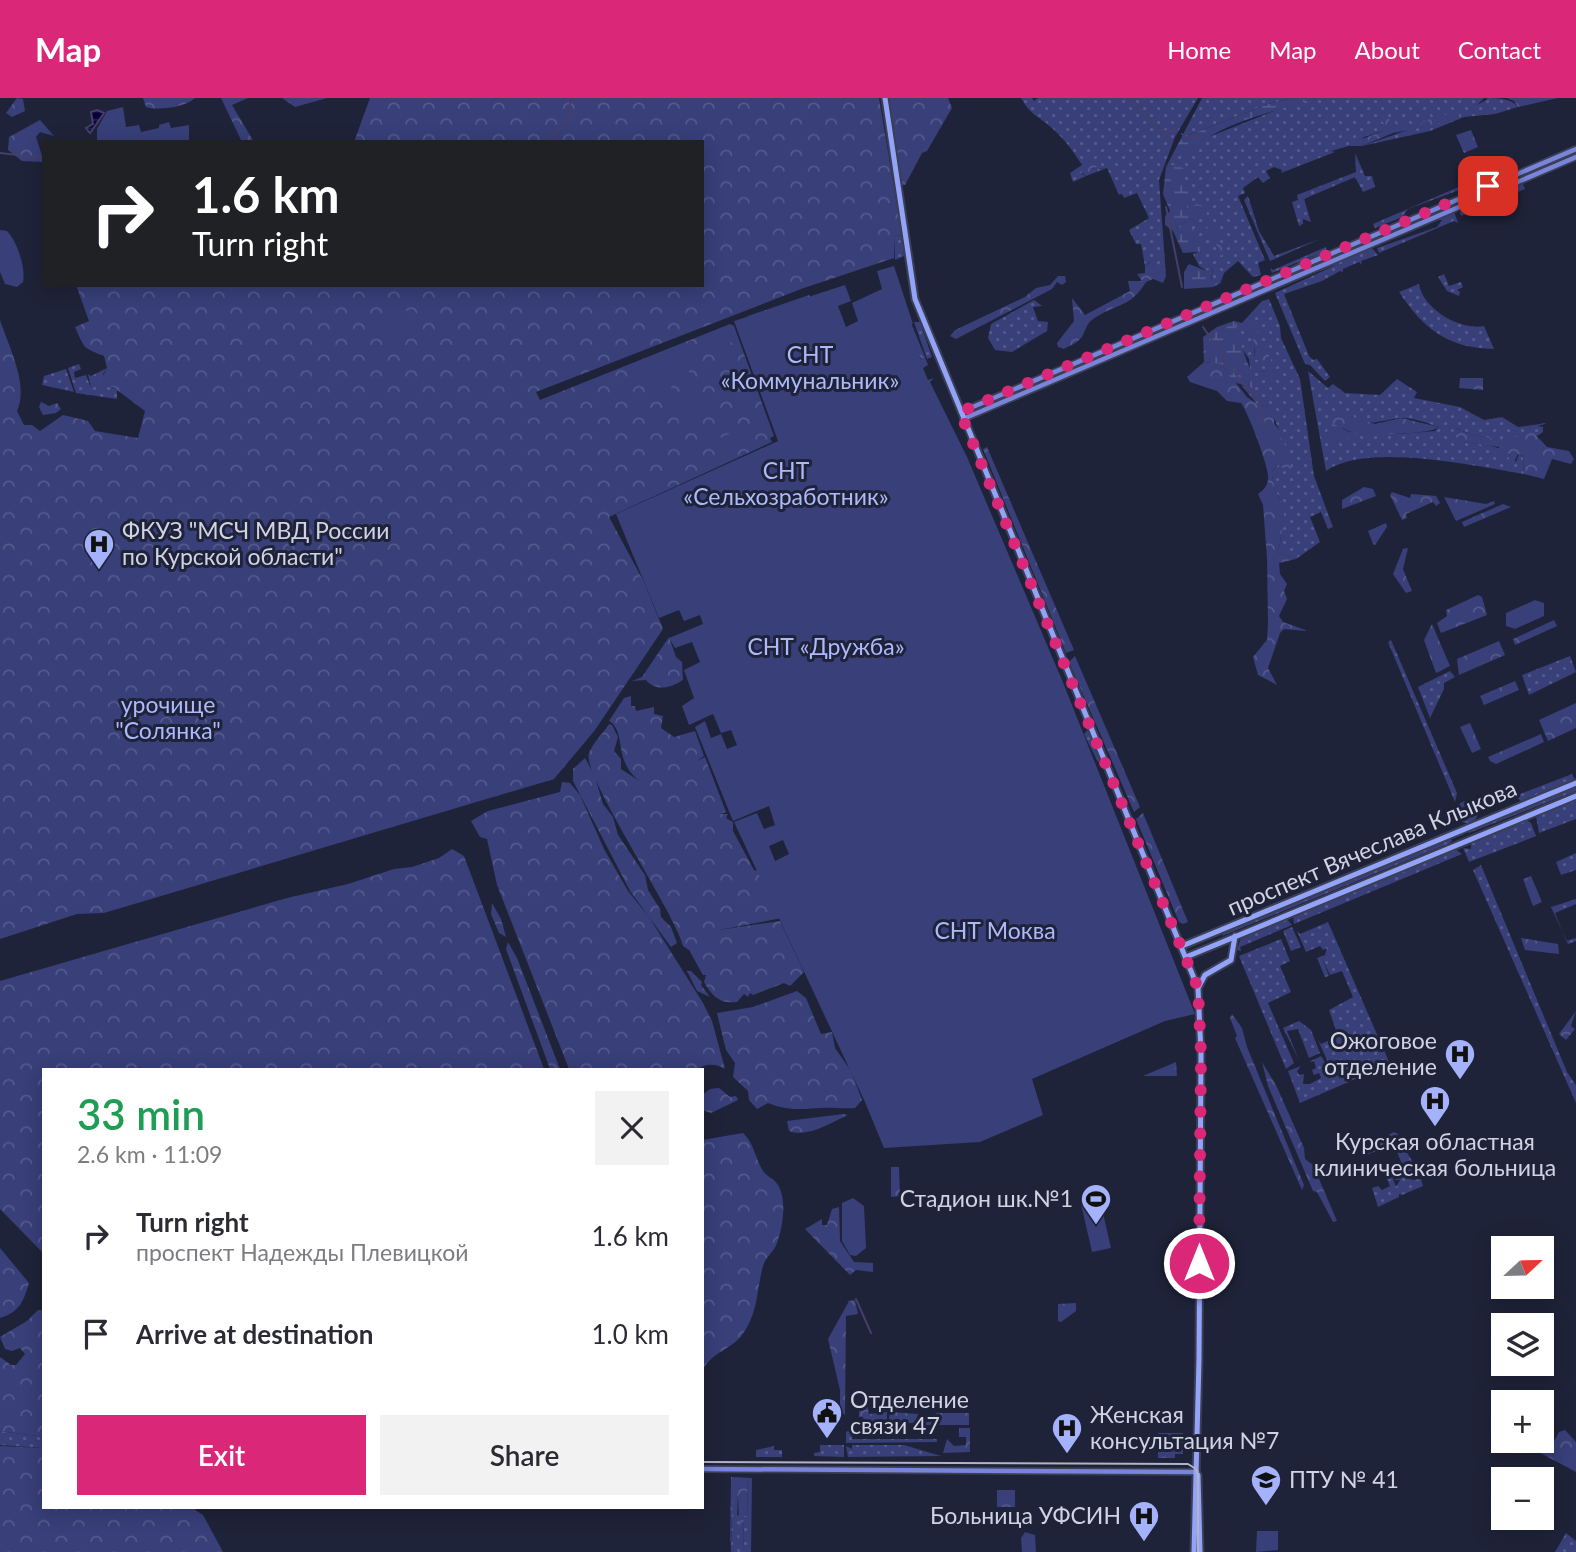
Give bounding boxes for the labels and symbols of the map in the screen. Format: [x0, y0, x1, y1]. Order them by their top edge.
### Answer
pin [1458, 156, 1518, 216]
park label: СНТ «Коммунальник» [721, 340, 899, 394]
park label: СНТ «Сельхозработник» [683, 456, 889, 510]
place label: ФКУЗ "МСЧ МВД России по Курской области" [122, 516, 390, 570]
hospital icon: ФКУЗ "МСЧ МВД России по Курской области" [82, 527, 116, 571]
park label: СНТ «Дружба» [747, 632, 905, 660]
park label: урочище "Солянка" [115, 690, 221, 744]
street label: проспект Вячеслава Клыкова [1223, 773, 1520, 921]
park label: СНТ Моква [934, 916, 1056, 944]
place label: Ожоговое отделение [1324, 1026, 1437, 1080]
hospital icon: Ожоговое отделение [1443, 1037, 1477, 1081]
hospital icon: Курская областная клиническая больница [1418, 1084, 1452, 1128]
place label: Курская областная клиническая больница [1314, 1127, 1556, 1181]
sports icon: Стадион шк.№1 [1079, 1182, 1113, 1226]
place label: Стадион шк.№1 [900, 1184, 1073, 1212]
position arrow [1162, 1226, 1236, 1300]
north arrow [1491, 1236, 1554, 1298]
place label: Отделение связи 47 [850, 1385, 969, 1439]
public building icon: Отделение связи 47 [810, 1396, 844, 1440]
place label: Женская консультация №7 [1090, 1400, 1279, 1454]
hospital icon: Женская консультация №7 [1050, 1411, 1084, 1455]
school or university icon: ПТУ № 41 [1249, 1463, 1283, 1507]
place label: ПТУ № 41 [1289, 1465, 1399, 1493]
hospital icon: Больница УФСИН [1127, 1499, 1161, 1543]
place label: Больница УФСИН [930, 1501, 1121, 1529]

